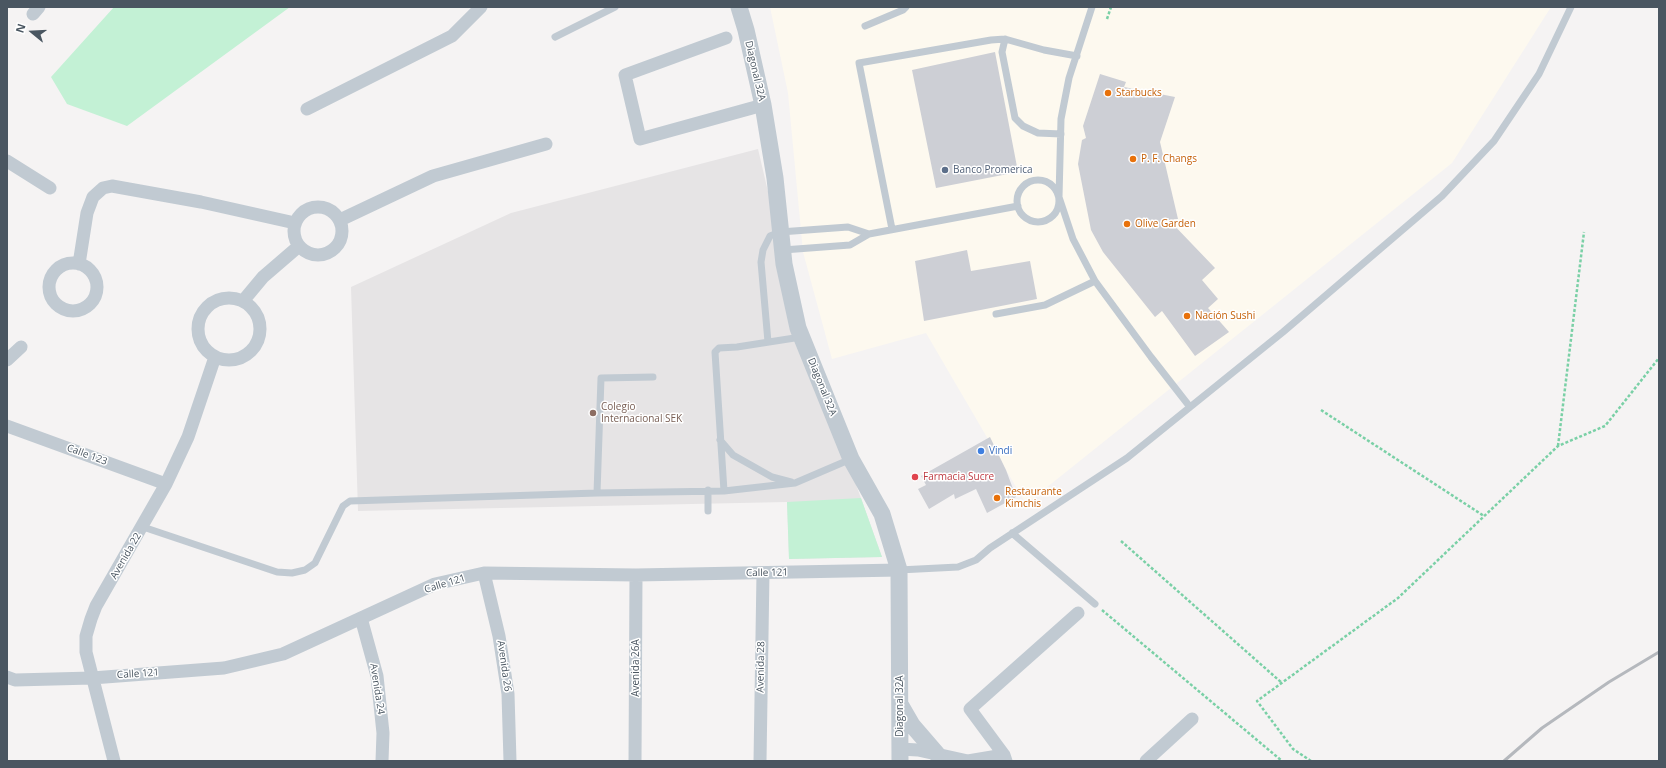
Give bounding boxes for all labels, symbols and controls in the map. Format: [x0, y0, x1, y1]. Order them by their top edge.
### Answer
north arrow [12, 12, 52, 52]
text: N [12, 22, 29, 35]
street label: Diagonal 32A [742, 40, 768, 102]
place label: Starbucks [1116, 87, 1162, 99]
marker: Starbucks [1103, 88, 1113, 98]
place label: P. F. Changs [1141, 153, 1197, 165]
marker: P. F. Changs [1128, 154, 1138, 164]
place label: Banco Promerica [953, 164, 1033, 176]
marker: Banco Promerica [940, 165, 950, 175]
place label: Olive Garden [1135, 218, 1196, 230]
marker: Olive Garden [1122, 219, 1132, 229]
place label: Nación Sushi [1195, 310, 1255, 322]
marker: Nación Sushi [1182, 311, 1192, 321]
street label: Diagonal 32A [805, 356, 839, 418]
place label: Colegio Internacional SEK [601, 401, 682, 424]
marker: Colegio Internacional SEK [588, 408, 598, 418]
street label: Calle 123 [65, 442, 109, 468]
place label: Vindi [989, 445, 1012, 457]
marker: Vindi [976, 446, 986, 456]
place label: Farmacia Sucre [923, 471, 994, 483]
marker: Farmacia Sucre [910, 472, 920, 482]
place label: Restaurante Kimchis [1005, 486, 1062, 510]
marker: Restaurante Kimchis [992, 493, 1002, 503]
street label: Avenida 22 [108, 531, 144, 581]
street label: Calle 121 [746, 567, 788, 579]
street label: Calle 121 [423, 572, 467, 596]
street label: Avenida 26A [630, 639, 642, 697]
street label: Avenida 26 [494, 640, 514, 692]
street label: Avenida 28 [755, 641, 767, 693]
street label: Avenida 24 [367, 663, 387, 715]
street label: Calle 121 [116, 667, 160, 681]
street label: Diagonal 32A [894, 675, 906, 737]

